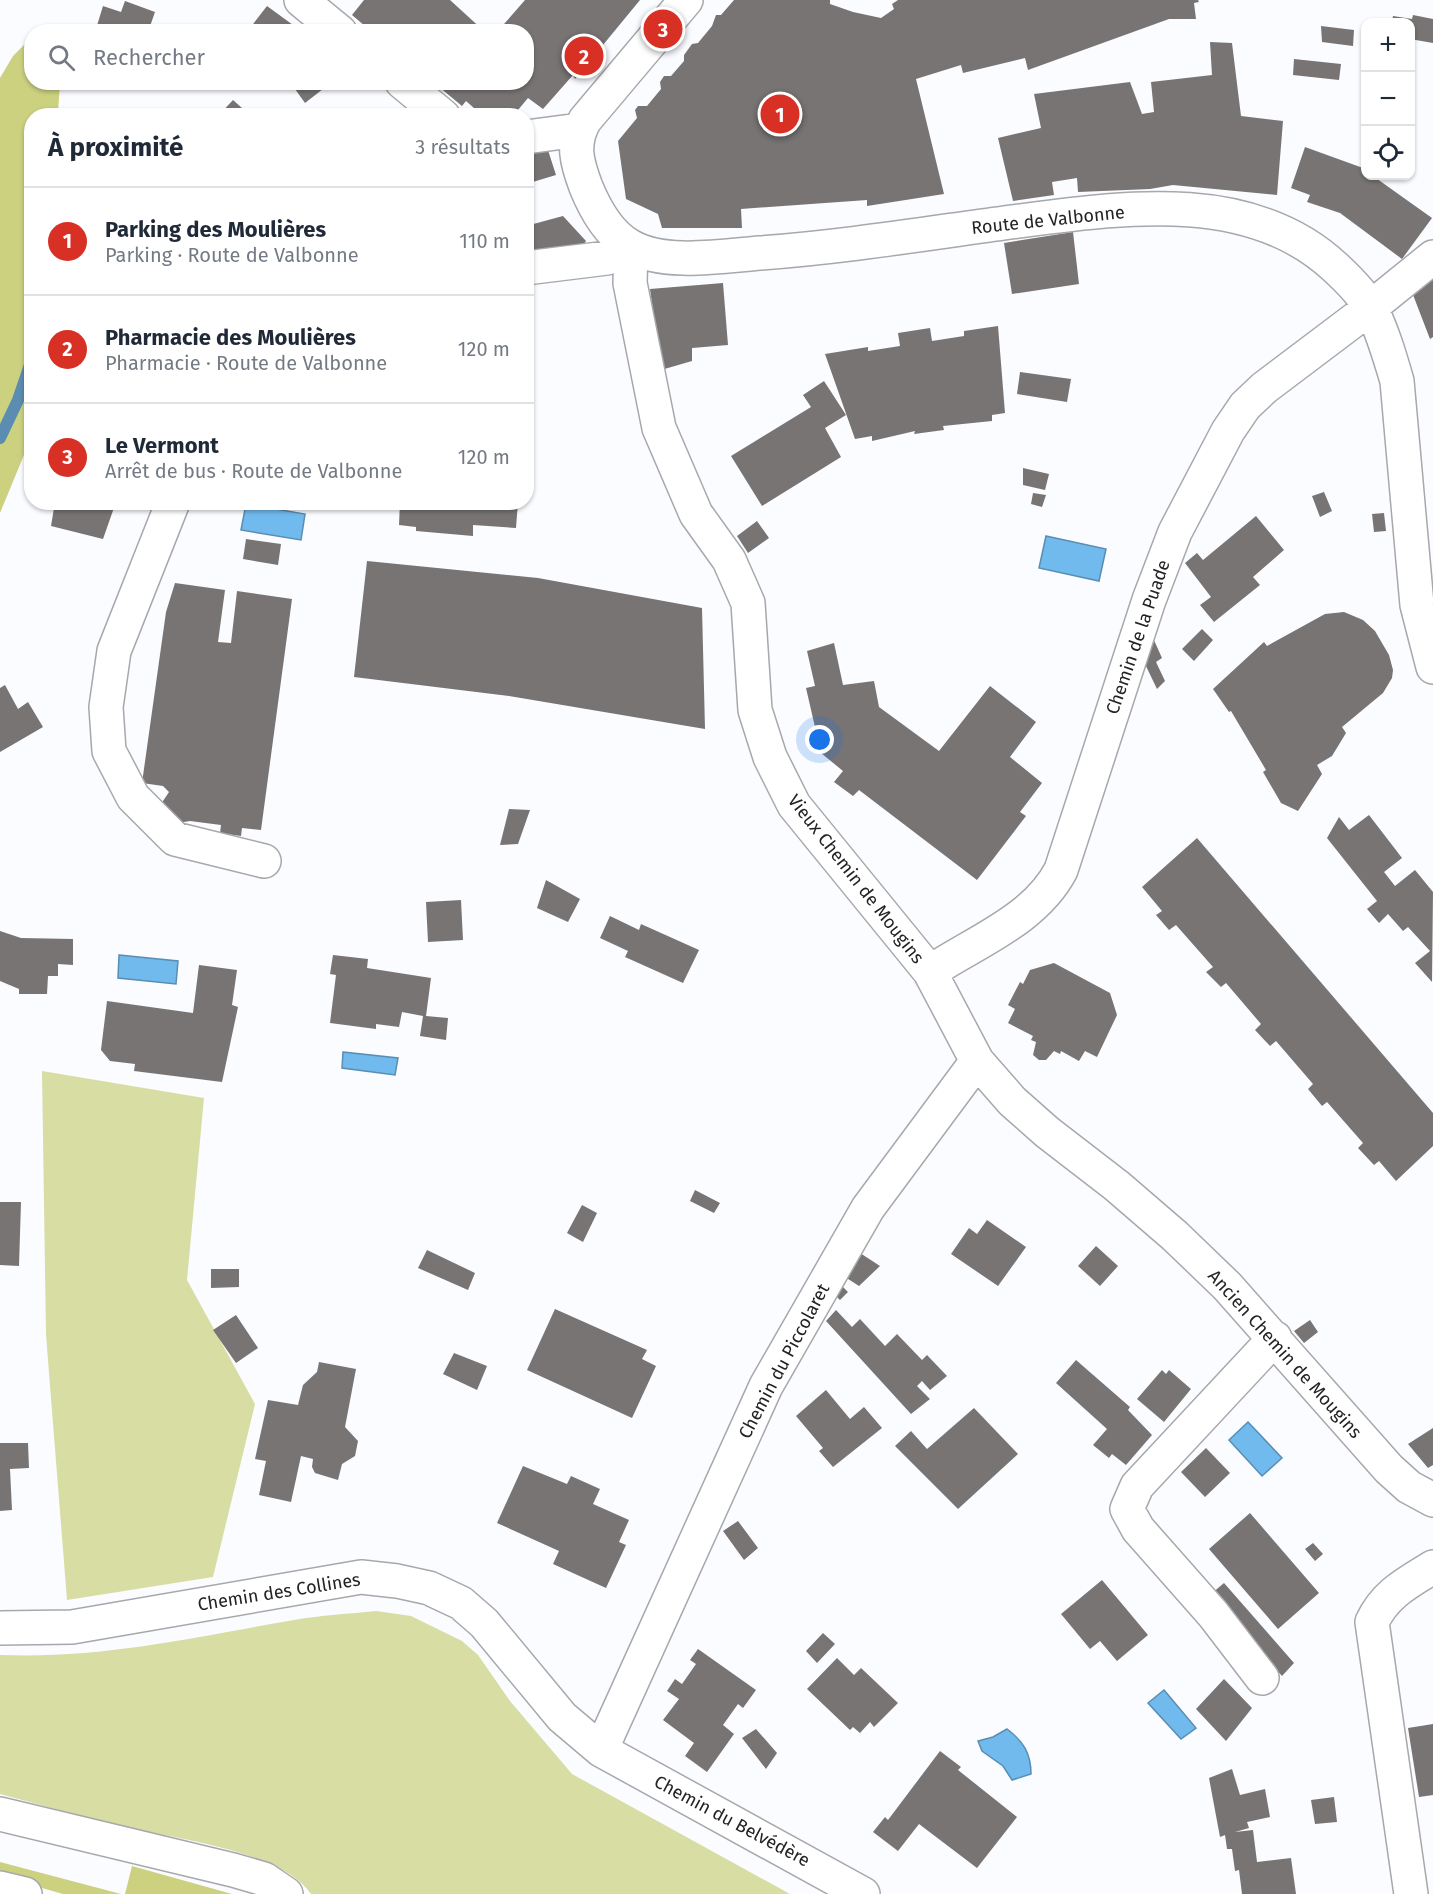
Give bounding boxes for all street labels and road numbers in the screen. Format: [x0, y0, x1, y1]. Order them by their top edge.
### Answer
street label: Route de Valbonne [970, 201, 1126, 239]
street label: Chemin de la Puade [1101, 557, 1175, 717]
street label: Vieux Chemin de Mougins [783, 790, 929, 968]
street label: Ancien Chemin de Mougins [1203, 1265, 1367, 1443]
street label: Chemin du Piccolaret [734, 1279, 834, 1442]
street label: Chemin des Collines [196, 1568, 362, 1616]
street label: Chemin du Belvédère [650, 1771, 814, 1871]

